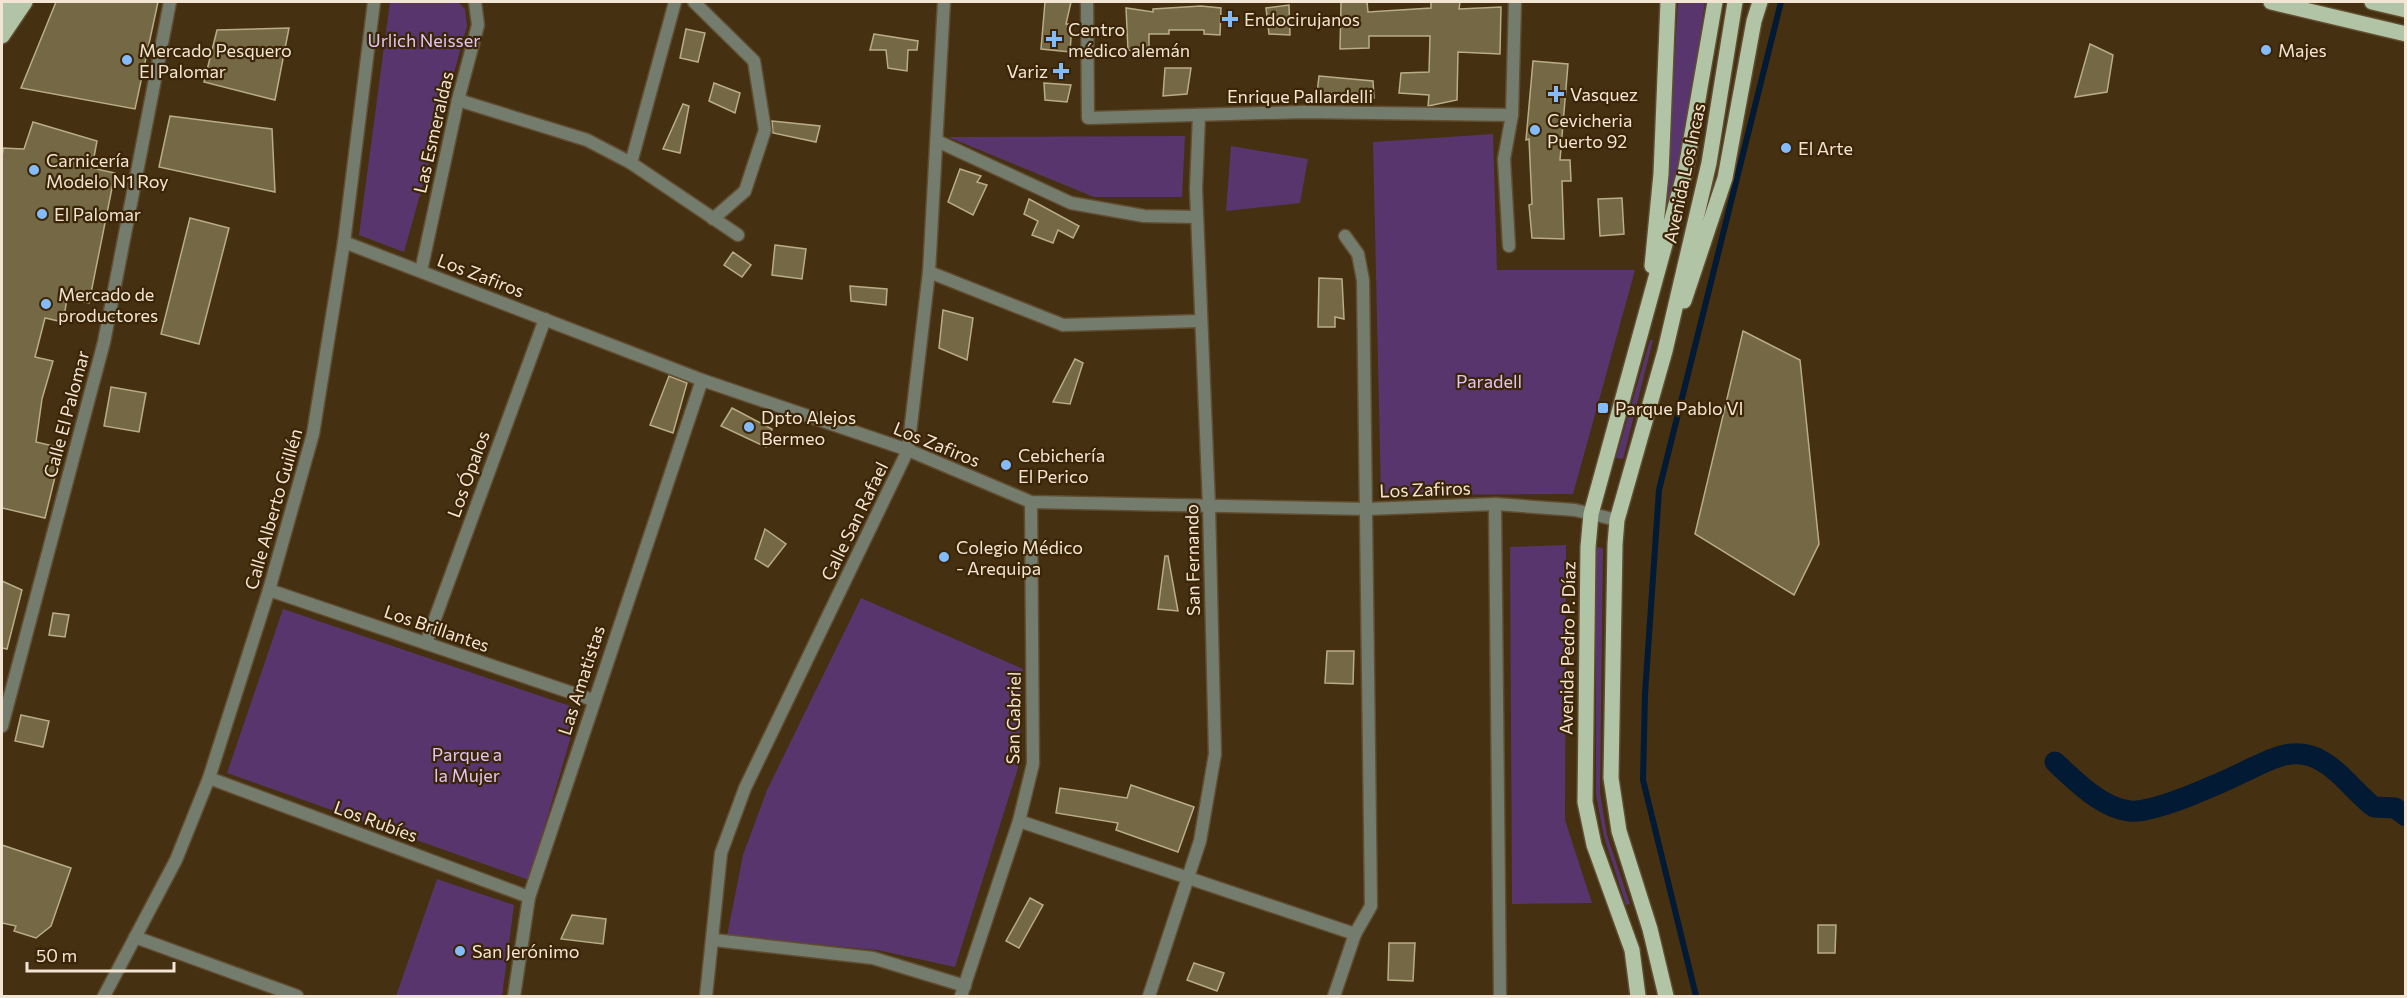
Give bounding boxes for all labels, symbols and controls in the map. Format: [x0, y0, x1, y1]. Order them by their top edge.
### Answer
place label: Endocirujanos [1244, 8, 1360, 30]
marker: Endocirujanos [1221, 10, 1239, 28]
place label: Centro médico alemán [1068, 18, 1190, 61]
park label: Urlich Neisser [368, 29, 480, 51]
marker: Centro médico alemán [1045, 30, 1063, 48]
place label: Mercado Pesquero El Palomar [139, 39, 292, 82]
place label: Majes [2278, 39, 2327, 61]
marker: Majes [2259, 43, 2273, 57]
marker: Mercado Pesquero El Palomar [120, 53, 134, 67]
place label: Variz [1006, 60, 1048, 82]
marker: Variz [1052, 62, 1070, 80]
street label: Las Esmeraldas [408, 69, 458, 195]
place label: Vasquez [1570, 83, 1638, 105]
street label: Enrique Pallardelli [1227, 85, 1373, 107]
marker: Vasquez [1547, 85, 1565, 103]
street label: Avenida Los Incas [1658, 101, 1710, 245]
place label: Cevicheria Puerto 92 [1547, 109, 1632, 152]
marker: Cevicheria Puerto 92 [1528, 123, 1542, 137]
place label: El Arte [1798, 137, 1853, 159]
marker: El Arte [1779, 141, 1793, 155]
place label: Carnicería Modelo N1 Roy [46, 149, 169, 192]
marker: Carnicería Modelo N1 Roy [27, 163, 41, 177]
place label: El Palomar [54, 203, 141, 225]
marker: El Palomar [35, 207, 49, 221]
street label: Los Zafiros [434, 248, 528, 302]
place label: Mercado de productores [58, 283, 158, 326]
marker: Mercado de productores [39, 297, 53, 311]
street label: Calle El Palomar [38, 348, 94, 480]
park label: Paradell [1456, 370, 1522, 392]
place label: Parque Pablo VI [1615, 397, 1744, 419]
marker: Parque Pablo VI [1596, 401, 1610, 415]
place label: Dpto Alejos Bermeo [761, 406, 856, 449]
street label: Los Zafiros [891, 417, 983, 471]
marker: Dpto Alejos Bermeo [742, 420, 756, 434]
street label: Calle Alberto Guillén [239, 426, 307, 592]
street label: Los Ópalos [442, 428, 494, 520]
place label: Cebichería El Perico [1018, 444, 1105, 487]
street label: Calle San Rafael [816, 458, 892, 584]
marker: Cebichería El Perico [999, 458, 1013, 472]
street label: Los Zafiros [1379, 476, 1471, 502]
street label: San Fernando [1180, 504, 1204, 616]
place label: Colegio Médico - Arequipa [956, 536, 1083, 579]
marker: Colegio Médico - Arequipa [937, 550, 951, 564]
street label: Avenida Pedro P. Díaz [1554, 561, 1580, 735]
street label: Los Brillantes [382, 600, 492, 656]
street label: Las Amatistas [553, 622, 609, 738]
street label: San Gabriel [1001, 671, 1025, 765]
park label: Parque a la Mujer [432, 743, 502, 786]
street label: Los Rubíes [331, 796, 421, 846]
scale bar [27, 935, 174, 973]
place label: San Jerónimo [472, 940, 580, 962]
text: 50 m [36, 944, 77, 966]
marker: San Jerónimo [453, 944, 467, 958]

